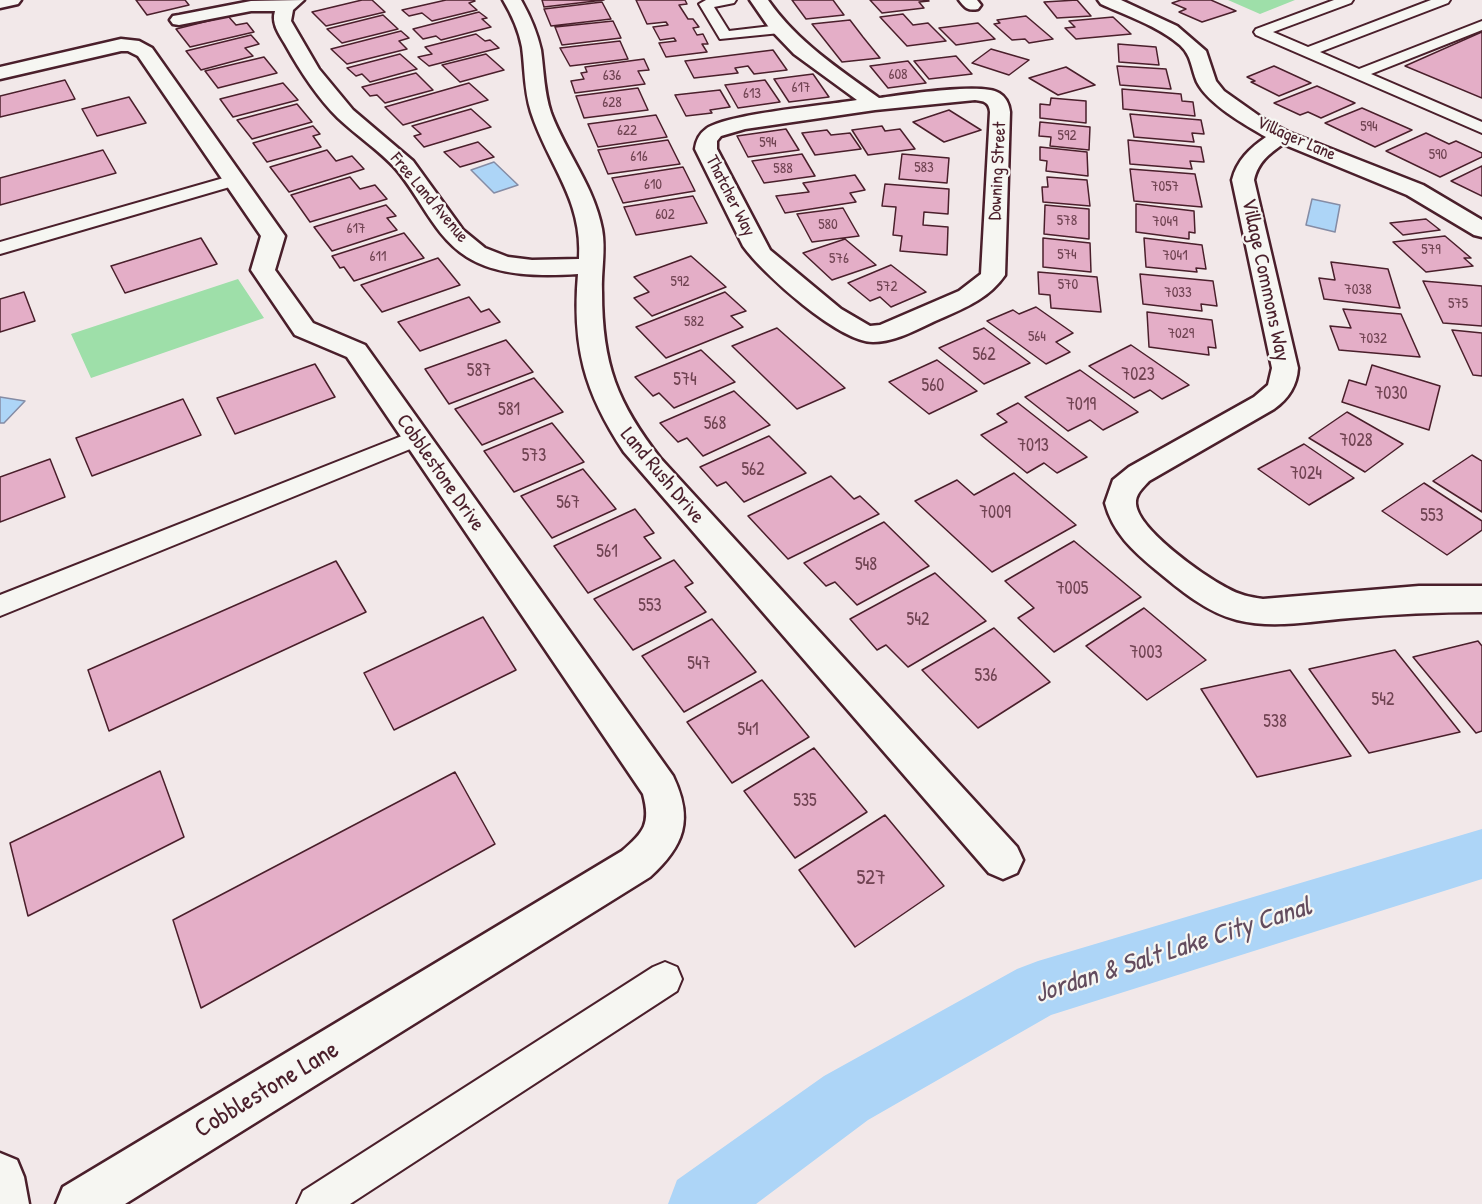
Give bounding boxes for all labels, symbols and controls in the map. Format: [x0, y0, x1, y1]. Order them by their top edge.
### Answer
house number: 608 [888, 66, 908, 84]
house number: 636 [603, 67, 621, 85]
house number: 617 [792, 79, 810, 97]
house number: 613 [743, 85, 761, 103]
house number: 628 [602, 94, 622, 112]
street label: Villager Lane [1253, 112, 1339, 166]
house number: 594 [1360, 118, 1378, 136]
street label: Downing Street [985, 121, 1011, 221]
house number: 622 [617, 122, 637, 140]
house number: 592 [1058, 127, 1076, 145]
house number: 594 [759, 134, 777, 152]
house number: 590 [1429, 146, 1447, 164]
house number: 616 [630, 148, 648, 166]
street label: Free Land Avenue [385, 149, 473, 247]
street label: Thatcher Way [700, 152, 760, 240]
house number: 583 [914, 159, 934, 177]
house number: 588 [773, 160, 793, 178]
house number: 610 [644, 176, 662, 194]
house number: 7057 [1151, 178, 1179, 196]
street label: Village Commons Way [1235, 196, 1295, 364]
house number: 602 [655, 206, 675, 224]
house number: 578 [1057, 212, 1077, 230]
house number: 7049 [1152, 213, 1178, 231]
house number: 580 [818, 216, 838, 234]
house number: 617 [347, 220, 365, 238]
house number: 579 [1421, 241, 1441, 259]
house number: 574 [1057, 246, 1077, 264]
house number: 7041 [1162, 247, 1188, 265]
house number: 611 [370, 248, 386, 266]
house number: 576 [829, 250, 849, 268]
house number: 592 [671, 273, 689, 291]
house number: 570 [1058, 276, 1078, 294]
house number: 572 [877, 278, 897, 296]
house number: 7038 [1344, 281, 1372, 299]
house number: 7033 [1164, 284, 1192, 302]
house number: 575 [1448, 295, 1468, 313]
house number: 582 [684, 313, 704, 331]
house number: 7029 [1168, 325, 1194, 343]
house number: 564 [1028, 328, 1046, 346]
house number: 7032 [1359, 330, 1387, 348]
house number: 562 [972, 344, 996, 366]
house number: 587 [467, 360, 491, 382]
house number: 7023 [1121, 364, 1155, 386]
house number: 574 [673, 369, 697, 391]
house number: 560 [922, 375, 944, 397]
house number: 7030 [1374, 383, 1408, 405]
house number: 7019 [1066, 394, 1096, 416]
house number: 581 [498, 399, 520, 421]
street label: Cobblestone Drive [390, 410, 490, 536]
house number: 568 [704, 413, 726, 435]
street label: Land Rush Drive [615, 423, 709, 529]
house number: 7028 [1339, 430, 1373, 452]
house number: 7013 [1017, 435, 1049, 457]
house number: 573 [522, 445, 546, 467]
house number: 562 [741, 459, 765, 481]
house number: 7024 [1290, 463, 1322, 485]
house number: 567 [556, 492, 580, 514]
house number: 7009 [979, 502, 1011, 524]
house number: 553 [1420, 505, 1444, 527]
house number: 561 [596, 541, 618, 563]
house number: 548 [855, 554, 877, 576]
house number: 7005 [1056, 578, 1088, 600]
house number: 553 [638, 595, 662, 617]
house number: 542 [907, 609, 929, 631]
house number: 7003 [1129, 642, 1163, 664]
house number: 547 [687, 653, 711, 675]
house number: 536 [975, 665, 997, 687]
house number: 542 [1372, 689, 1394, 711]
house number: 538 [1263, 711, 1287, 733]
house number: 541 [738, 719, 758, 741]
house number: 535 [793, 790, 817, 812]
house number: 527 [856, 865, 886, 891]
water label: Jordan & Salt Lake City Canal [1031, 891, 1315, 1011]
street label: Cobblestone Lane [189, 1035, 345, 1145]

